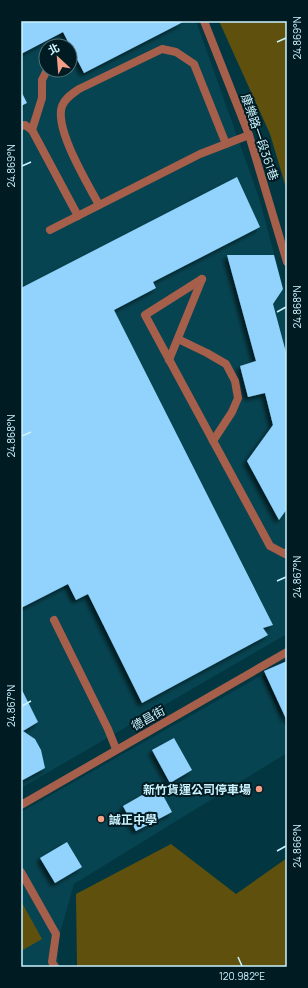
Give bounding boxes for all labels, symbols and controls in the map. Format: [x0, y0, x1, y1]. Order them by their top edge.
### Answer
text: 24.869°N [290, 16, 304, 60]
north arrow [38, 38, 78, 78]
text: 北 [45, 39, 62, 58]
street label: 康樂路一段361巷 [237, 91, 283, 183]
text: 24.869°N [4, 144, 18, 188]
text: 24.868°N [290, 285, 304, 328]
text: 24.868°N [4, 414, 18, 457]
text: 24.867°N [290, 556, 304, 598]
text: 24.867°N [4, 685, 18, 727]
street label: 德昌街 [128, 702, 168, 734]
place label: 新竹貨運公司停車場 [143, 781, 251, 798]
marker: 新竹貨運公司停車場 [254, 784, 264, 794]
place label: 誠正中學 [109, 811, 157, 828]
marker: 誠正中學 [96, 814, 106, 824]
text: 24.866°N [290, 824, 304, 868]
text: 120.982°E [219, 969, 265, 983]

